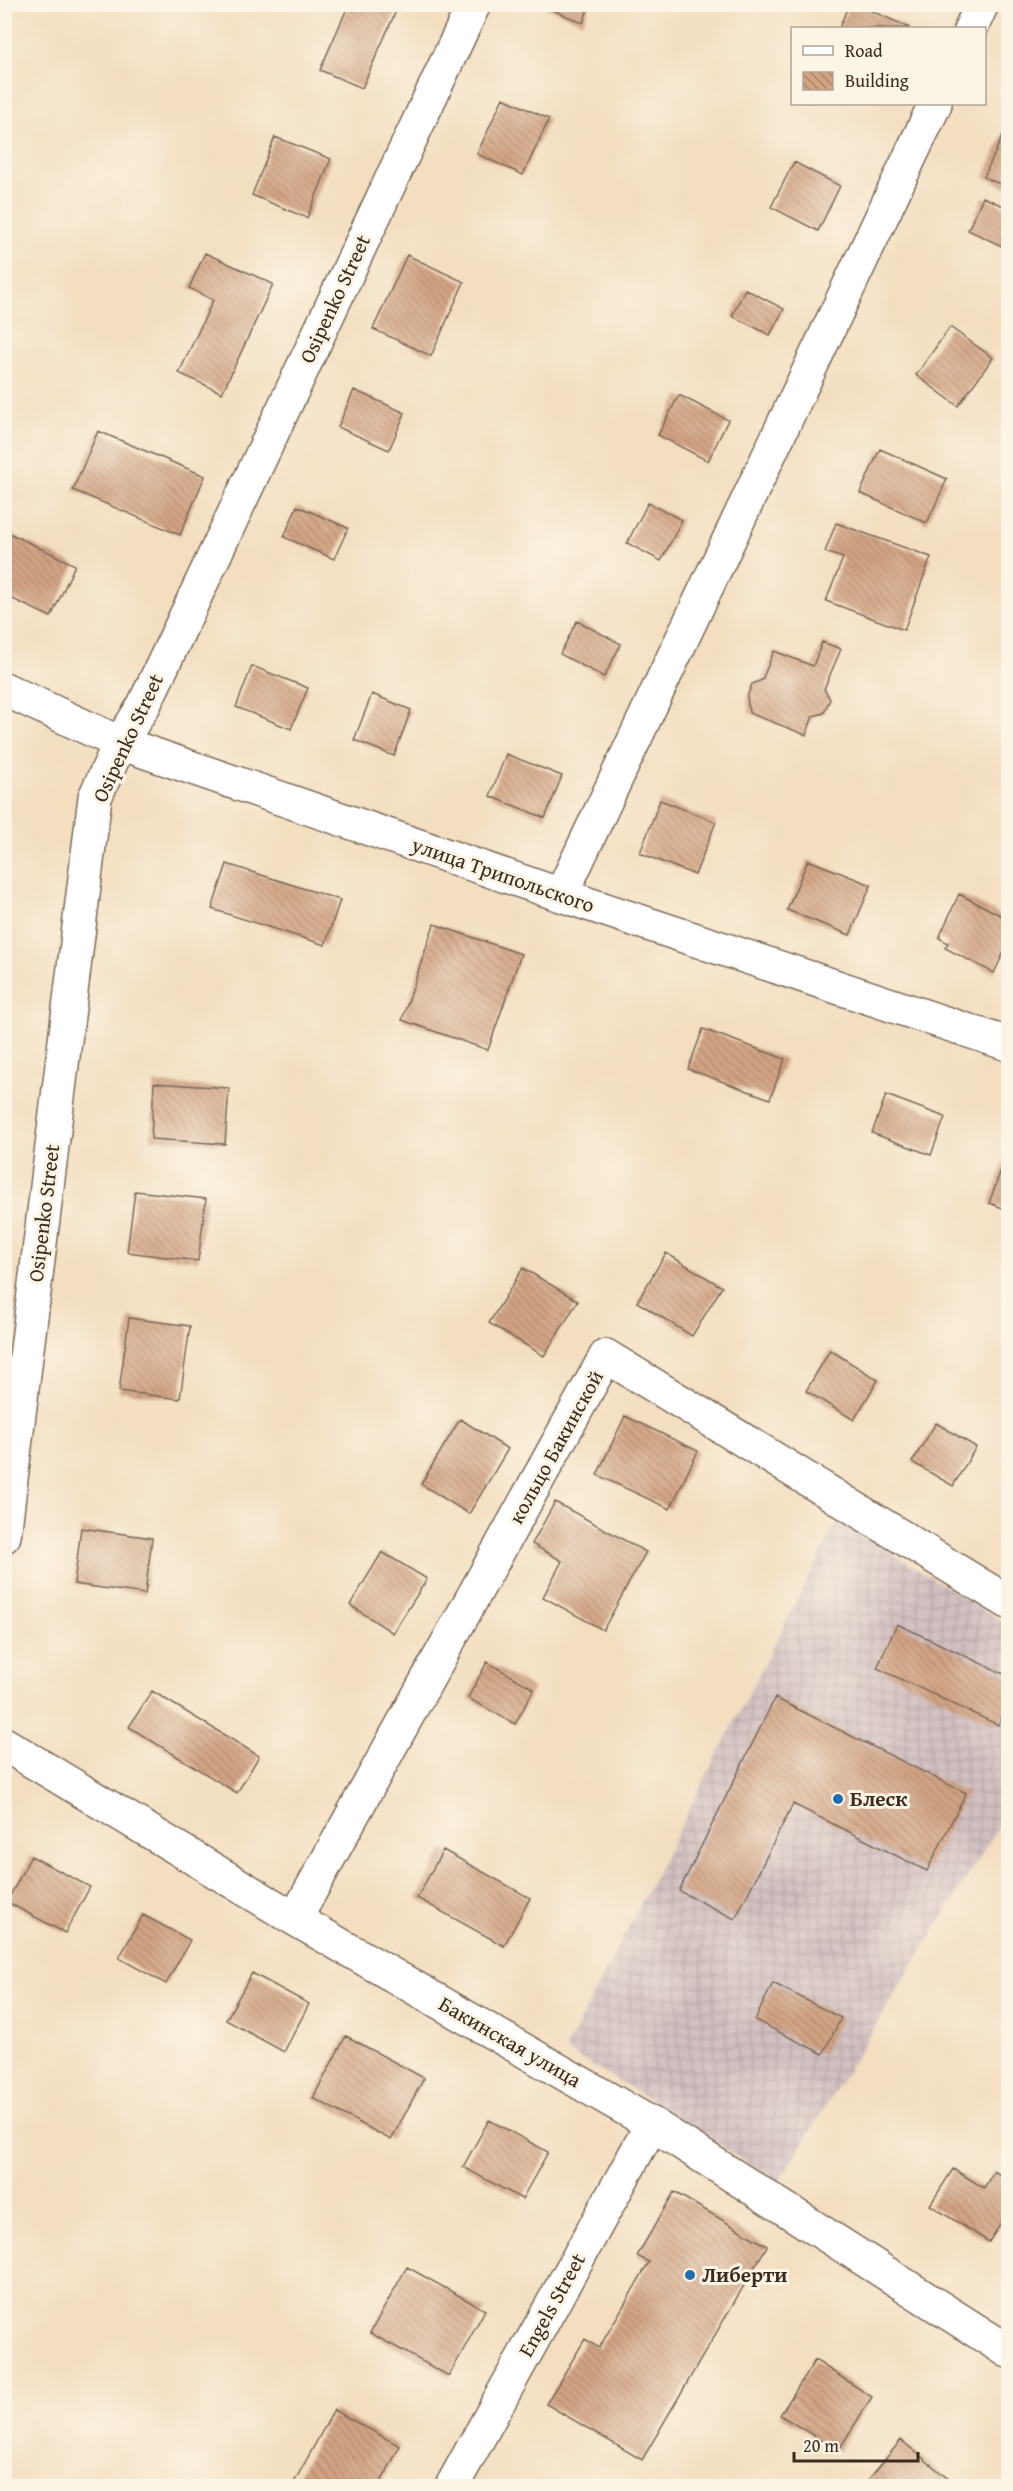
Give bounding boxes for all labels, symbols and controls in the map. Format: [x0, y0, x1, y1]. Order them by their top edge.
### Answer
legend [791, 27, 986, 105]
text: Road [845, 37, 883, 64]
text: Building [845, 67, 909, 94]
street label: Osipenko Street [291, 229, 378, 368]
street label: Osipenko Street [84, 668, 171, 807]
street label: улица Трипольского [407, 828, 599, 920]
street label: Osipenko Street [20, 1142, 67, 1284]
street label: кольцо Бакинской [500, 1364, 611, 1529]
place label: Блеск [850, 1783, 908, 1814]
marker: Блеск [831, 1792, 845, 1806]
street label: Бакинская улица [433, 1988, 587, 2095]
street label: Engels Street [510, 2247, 593, 2362]
place label: Либерти [702, 2259, 787, 2290]
marker: Либерти [683, 2268, 697, 2282]
scale bar [794, 2425, 918, 2463]
text: 20 m [803, 2432, 839, 2459]

